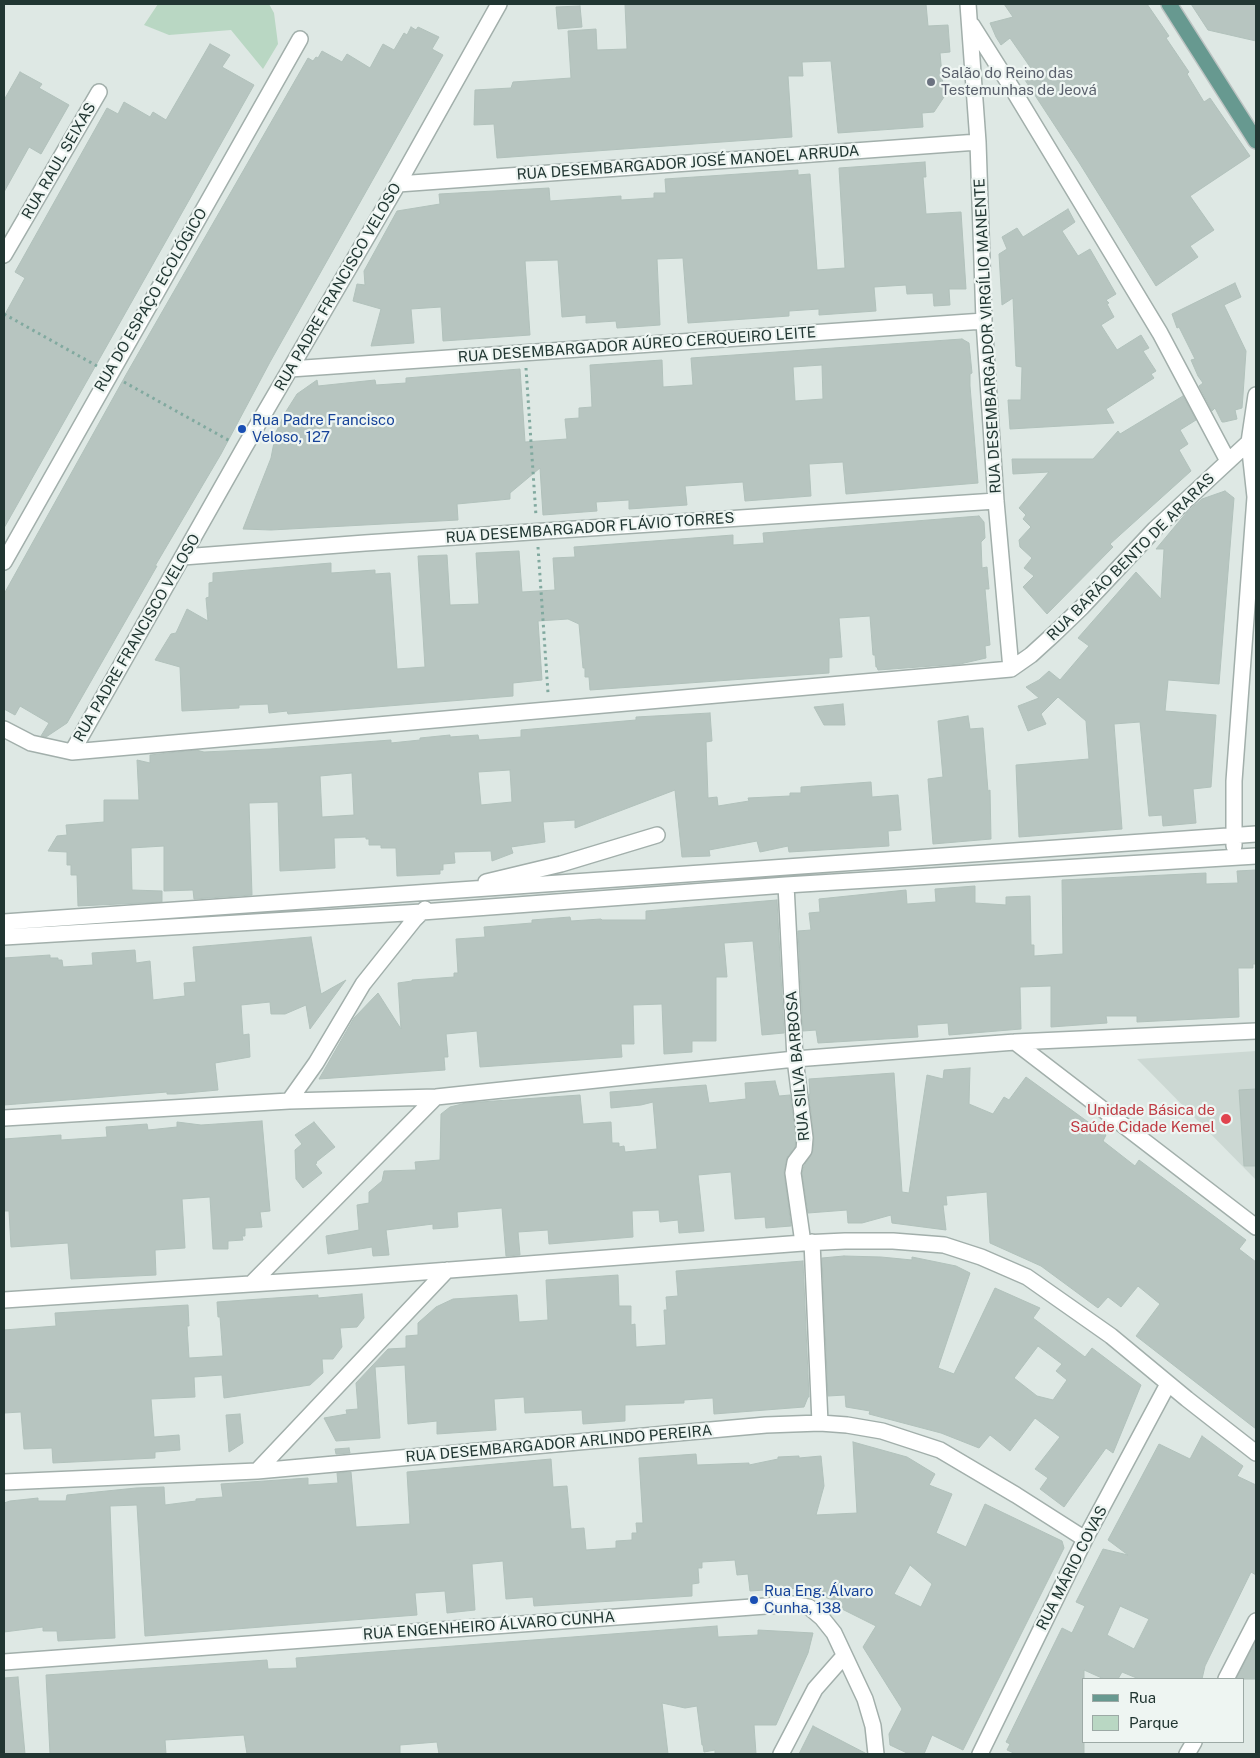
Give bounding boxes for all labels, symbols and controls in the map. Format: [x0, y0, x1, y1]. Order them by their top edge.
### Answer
place label: Salão do Reino das Testemunhas de Jeová [941, 64, 1097, 99]
marker: Salão do Reino das Testemunhas de Jeová [925, 76, 937, 88]
street label: RUA RAUL SEIXAS [18, 99, 100, 223]
street label: RUA DESEMBARGADOR JOSÉ MANOEL ARRUDA [516, 142, 860, 184]
street label: RUA DESEMBARGADOR VIRGÍLIO MANENTE [971, 178, 1005, 494]
street label: RUA PADRE FRANCISCO VELOSO [271, 180, 405, 394]
street label: RUA DO ESPAÇO ECOLÓGICO [91, 205, 211, 395]
street label: RUA DESEMBARGADOR AÚREO CERQUEIRO LEITE [457, 324, 817, 366]
place label: Rua Padre Francisco Veloso, 127 [252, 411, 395, 446]
marker: Rua Padre Francisco Veloso, 127 [236, 423, 248, 435]
street label: RUA BARÃO BENTO DE ARARAS [1043, 469, 1219, 645]
street label: RUA DESEMBARGADOR FLÁVIO TORRES [445, 509, 735, 547]
street label: RUA PADRE FRANCISCO VELOSO [70, 531, 204, 745]
street label: RUA SILVA BARBOSA [782, 990, 814, 1142]
place label: Unidade Básica de Saúde Cidade Kemel [1070, 1101, 1215, 1136]
marker: Unidade Básica de Saúde Cidade Kemel [1219, 1112, 1233, 1126]
street label: RUA DESEMBARGADOR ARLINDO PEREIRA [405, 1422, 713, 1466]
street label: RUA MÁRIO COVAS [1033, 1503, 1111, 1633]
place label: Rua Eng. Álvaro Cunha, 138 [764, 1582, 874, 1617]
marker: Rua Eng. Álvaro Cunha, 138 [748, 1594, 760, 1606]
street label: RUA ENGENHEIRO ÁLVARO CUNHA [362, 1608, 616, 1644]
legend [1082, 1678, 1245, 1743]
text: Rua [1129, 1689, 1156, 1706]
text: Parque [1129, 1714, 1179, 1731]

